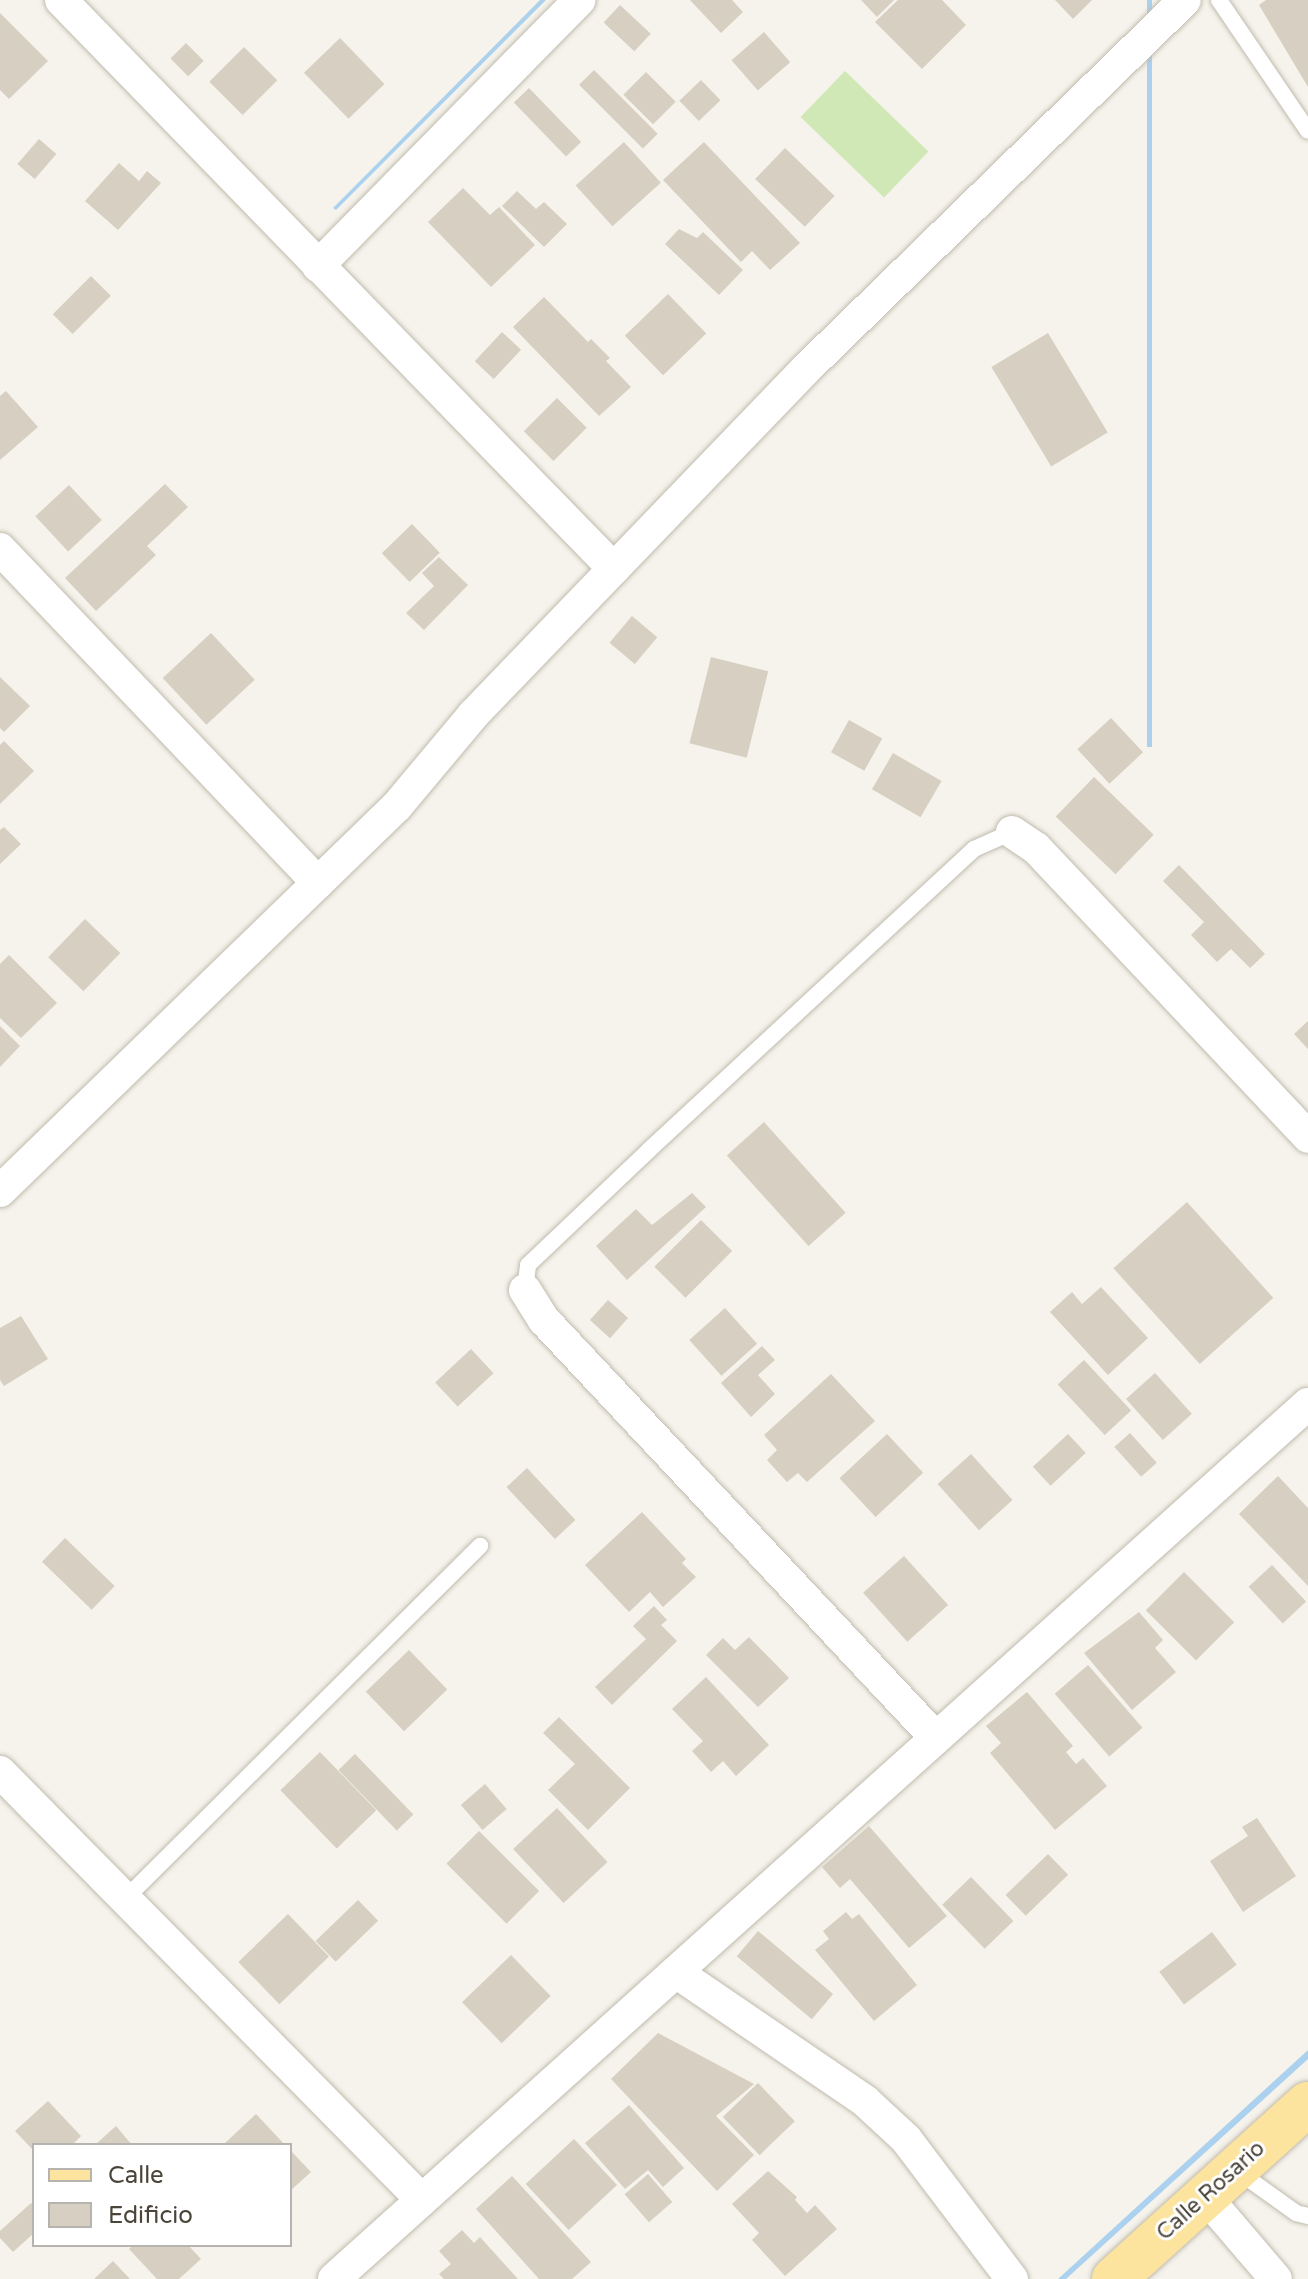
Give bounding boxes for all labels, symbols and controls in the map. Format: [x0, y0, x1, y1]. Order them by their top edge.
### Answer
street label: Calle Rosario [1152, 2136, 1270, 2246]
legend [32, 2143, 292, 2247]
text: Calle [108, 2161, 164, 2190]
text: Edificio [108, 2201, 193, 2230]

